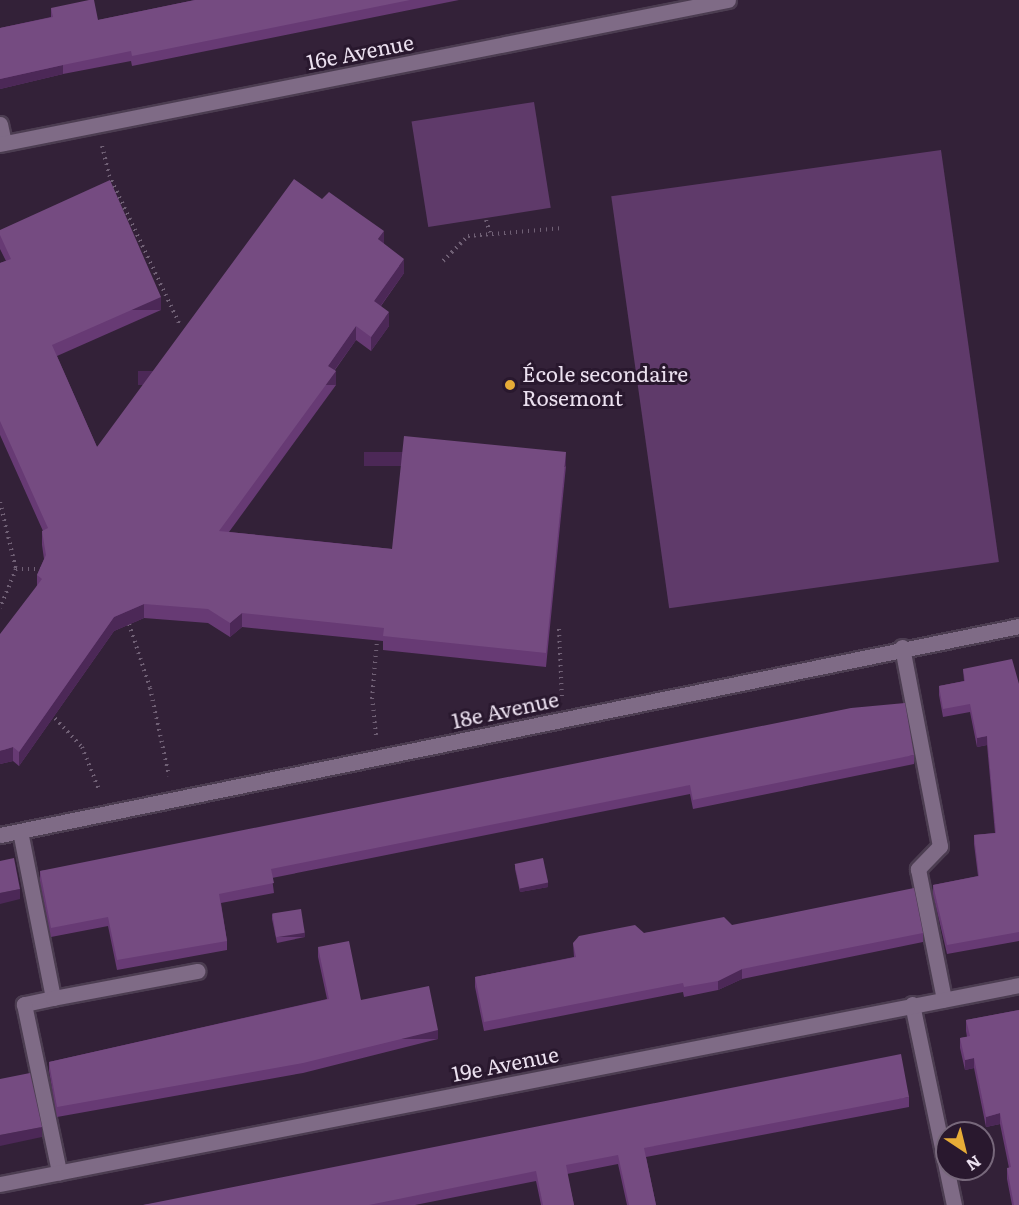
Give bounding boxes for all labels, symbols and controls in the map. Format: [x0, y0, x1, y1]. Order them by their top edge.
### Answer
street label: 16e Avenue [304, 28, 416, 74]
place label: École secondaire Rosemont [522, 360, 688, 410]
marker: École secondaire Rosemont [503, 378, 517, 392]
street label: 18e Avenue [449, 685, 561, 733]
street label: 19e Avenue [449, 1040, 561, 1086]
north arrow [935, 1121, 995, 1181]
text: N [962, 1150, 987, 1178]

